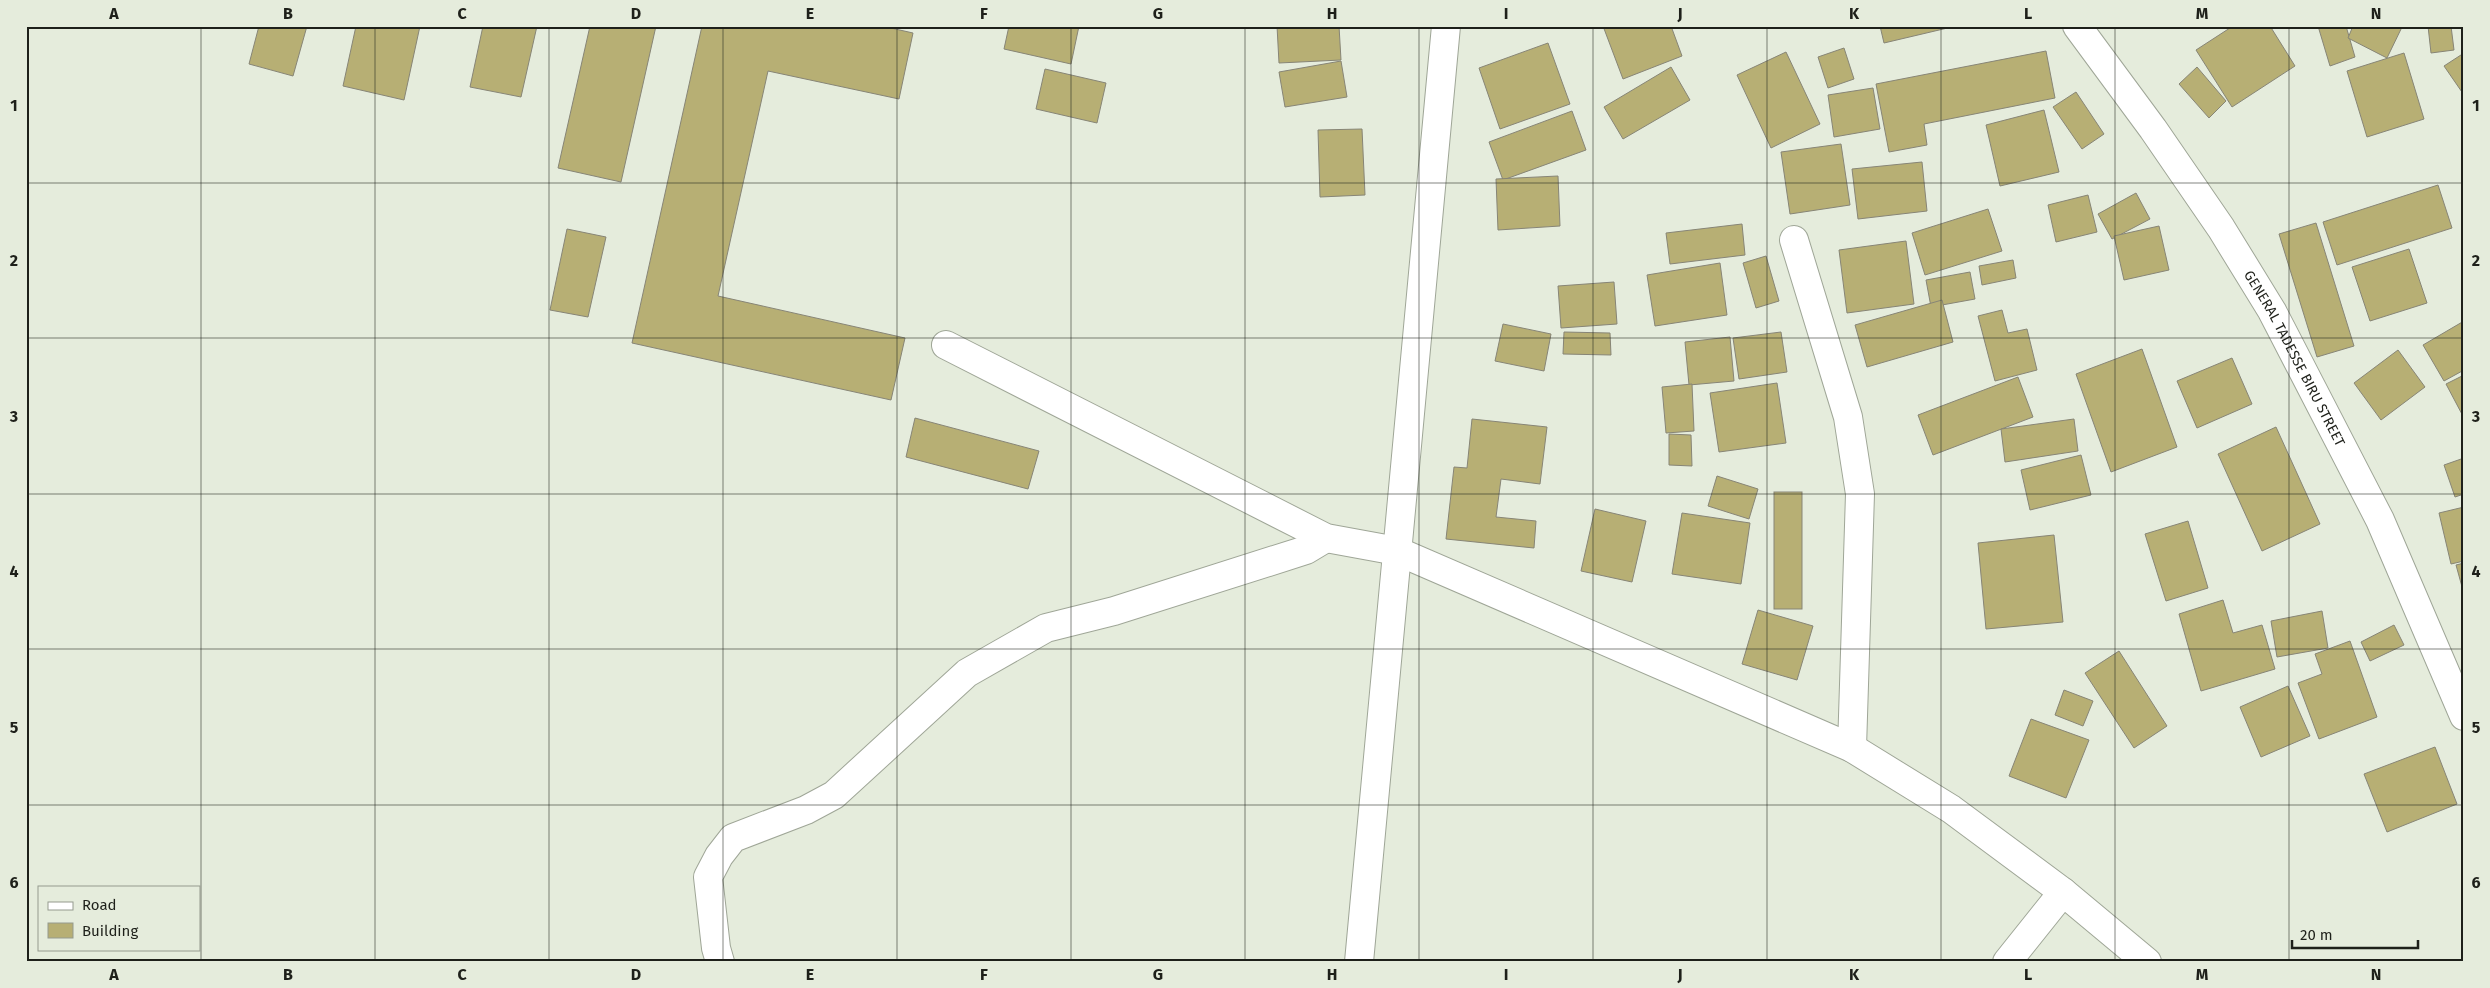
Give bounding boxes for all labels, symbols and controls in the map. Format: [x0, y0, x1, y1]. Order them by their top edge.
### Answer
text: A [108, 4, 119, 23]
text: B [283, 4, 293, 23]
text: C [457, 4, 467, 23]
text: D [631, 4, 641, 23]
text: E [806, 4, 814, 23]
text: F [980, 4, 988, 23]
text: G [1153, 4, 1163, 23]
text: H [1327, 4, 1337, 23]
text: I [1504, 4, 1508, 23]
text: J [1676, 4, 1683, 23]
text: K [1849, 4, 1860, 23]
text: L [2024, 4, 2032, 23]
text: M [2196, 4, 2209, 23]
text: N [2371, 4, 2381, 23]
text: 1 [10, 96, 18, 115]
text: 1 [2472, 96, 2480, 115]
text: 2 [10, 251, 18, 270]
text: 2 [2472, 251, 2480, 270]
street label: GENERAL TADESSE BIRU STREET [2241, 267, 2349, 450]
text: 3 [9, 407, 18, 426]
text: 3 [2471, 407, 2480, 426]
text: 4 [9, 562, 19, 581]
text: 4 [2471, 562, 2481, 581]
text: 5 [10, 718, 19, 737]
text: 5 [2472, 718, 2481, 737]
text: 6 [9, 873, 19, 892]
text: 6 [2471, 873, 2481, 892]
legend [38, 886, 200, 950]
text: Road [82, 896, 117, 914]
scale bar [2292, 918, 2419, 950]
text: Building [82, 922, 138, 940]
text: 20 m [2300, 926, 2333, 944]
text: A [108, 965, 119, 984]
text: B [283, 965, 293, 984]
text: C [457, 965, 467, 984]
text: D [631, 965, 641, 984]
text: E [806, 965, 814, 984]
text: F [980, 965, 988, 984]
text: G [1153, 965, 1163, 984]
text: H [1327, 965, 1337, 984]
text: I [1504, 965, 1508, 984]
text: J [1676, 965, 1683, 984]
text: K [1849, 965, 1860, 984]
text: L [2024, 965, 2032, 984]
text: M [2196, 965, 2209, 984]
text: N [2371, 965, 2381, 984]

